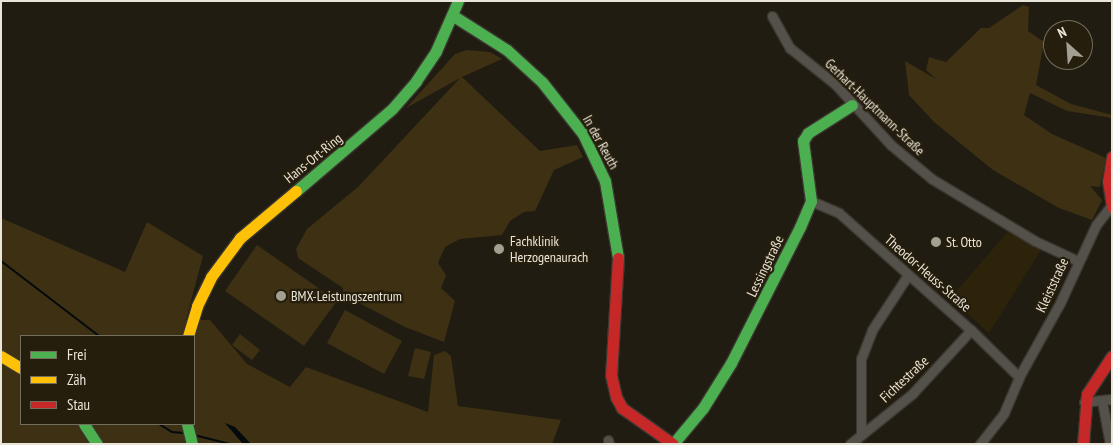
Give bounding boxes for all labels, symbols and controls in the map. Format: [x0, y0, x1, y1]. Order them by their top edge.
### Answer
north arrow [1043, 20, 1093, 70]
text: N [1055, 23, 1069, 42]
street label: Gerhart-Hauptmann-Straße [822, 55, 928, 159]
street label: In der Reuth [579, 112, 623, 172]
street label: Hans-Ort-Ring [281, 130, 345, 186]
street label: Theodor-Heuss-Straße [881, 231, 975, 315]
place label: Fachklinik Herzogenaurach [510, 233, 588, 266]
street label: Lessingstraße [743, 233, 787, 299]
place label: St. Otto [946, 234, 983, 250]
marker: St. Otto [930, 236, 942, 248]
marker: Fachklinik Herzogenaurach [492, 242, 506, 256]
street label: Kleiststraße [1032, 255, 1072, 315]
place label: BMX-Leistungszentrum [291, 288, 402, 304]
marker: BMX-Leistungszentrum [275, 290, 287, 302]
legend [20, 335, 195, 425]
text: Frei [67, 345, 87, 364]
street label: Fichtestraße [876, 352, 932, 406]
text: Zäh [67, 370, 86, 389]
text: Stau [67, 395, 90, 414]

